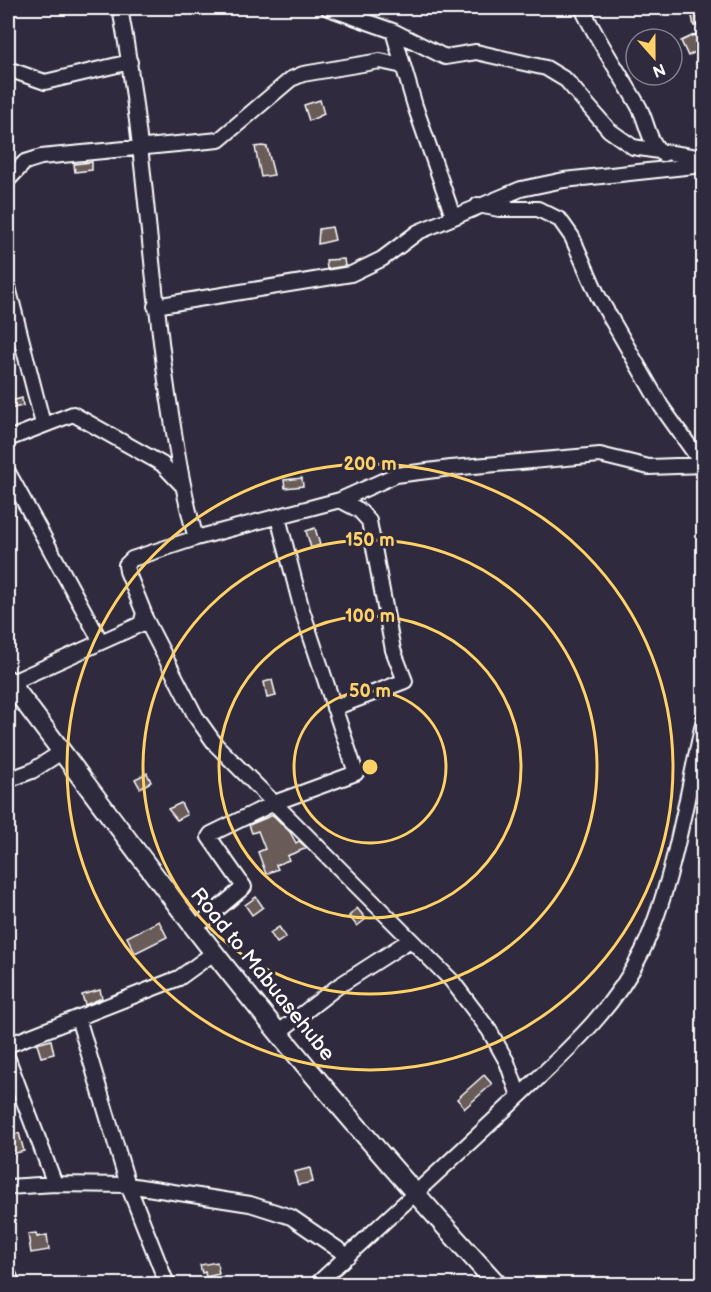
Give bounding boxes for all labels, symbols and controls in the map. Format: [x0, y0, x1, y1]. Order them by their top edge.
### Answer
north arrow [624, 27, 684, 87]
text: N [650, 59, 668, 81]
text: 200 m [343, 454, 397, 475]
text: 150 m [345, 530, 395, 551]
text: 100 m [345, 606, 395, 627]
text: 50 m [349, 681, 391, 702]
centre of rings [360, 757, 380, 777]
street label: Road to Mabuasehube [185, 883, 340, 1066]

